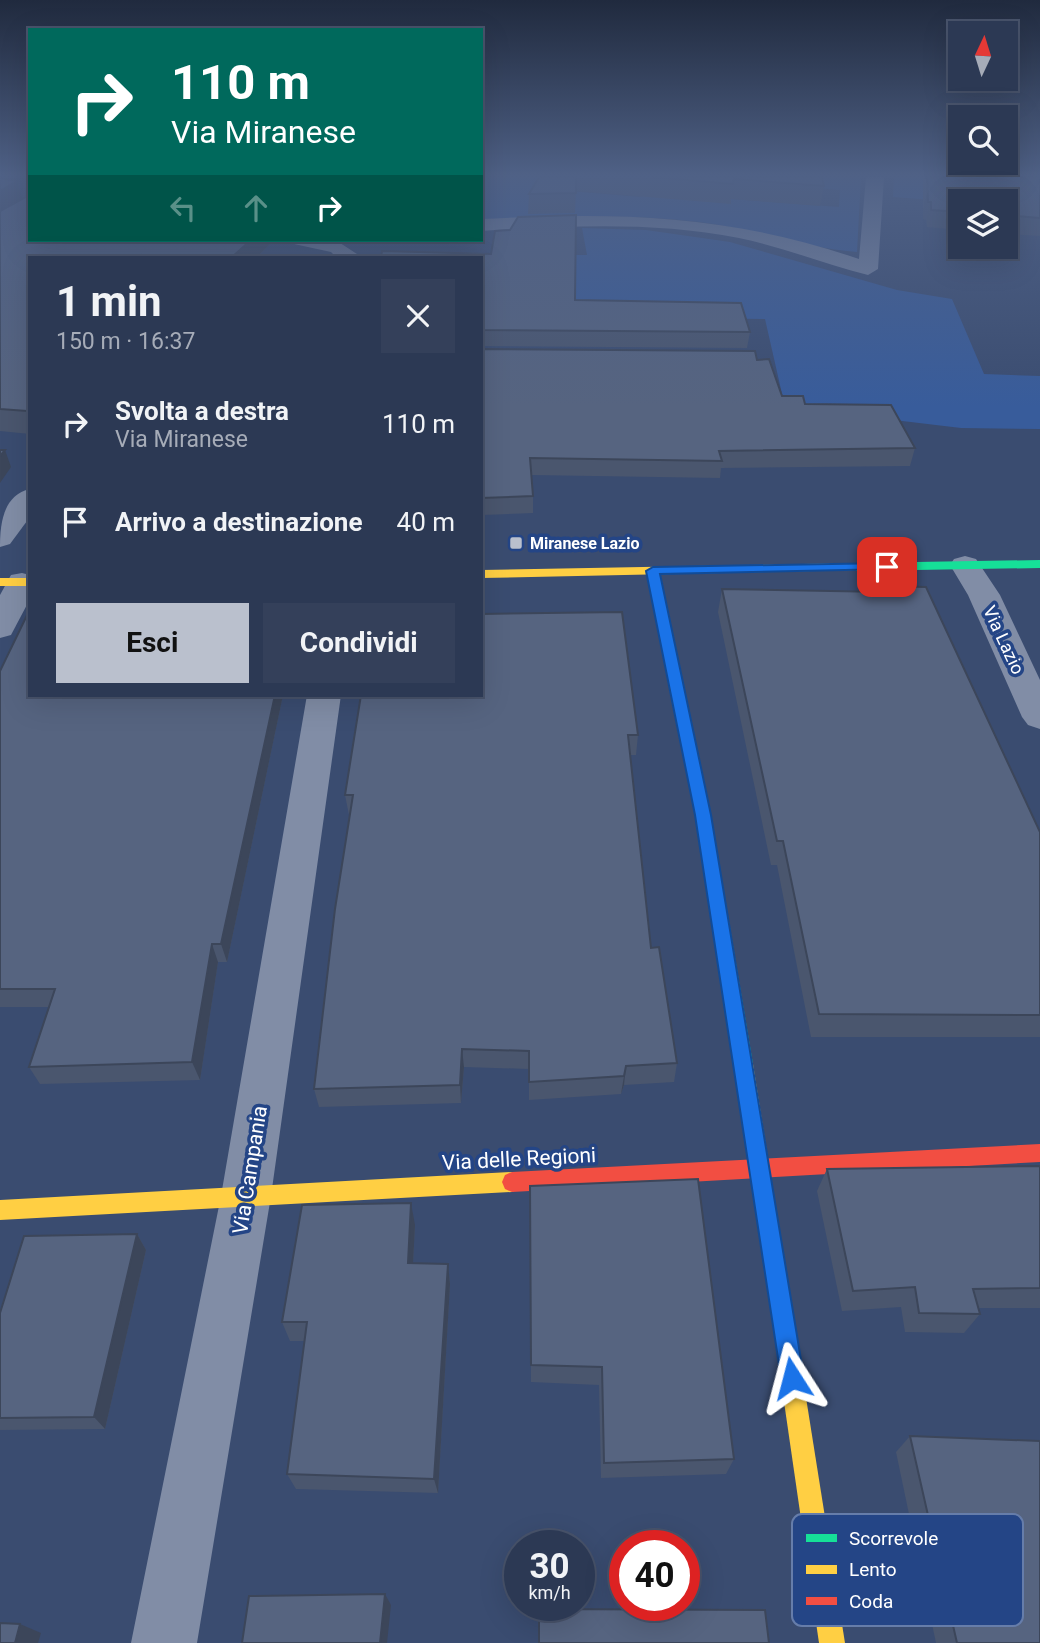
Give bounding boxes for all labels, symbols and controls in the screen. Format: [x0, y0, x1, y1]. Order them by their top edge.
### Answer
north arrow [948, 21, 1018, 91]
map controls [948, 21, 1018, 259]
text: 110 m [171, 54, 310, 111]
icon: right [56, 56, 147, 147]
button: search [948, 105, 1018, 175]
text: Via Miranese [171, 113, 356, 151]
icon: left [164, 189, 202, 227]
icon: ahead [237, 189, 275, 227]
icon: right [310, 189, 348, 227]
button: layers [948, 189, 1018, 259]
text: 1 min [56, 277, 162, 326]
button: close [381, 279, 455, 353]
text: 150 m · 16:37 [56, 328, 195, 355]
text: Svolta a destra [115, 396, 289, 426]
icon: right [56, 405, 94, 443]
text: 110 m [382, 409, 455, 439]
text: Via Miranese [115, 426, 248, 453]
icon: arrive [56, 503, 94, 541]
text: Arrivo a destinazione [115, 507, 362, 537]
text: 40 m [397, 507, 455, 537]
place label: Miranese Lazio [530, 534, 639, 553]
marker: Miranese Lazio [508, 535, 524, 551]
pin [857, 537, 917, 597]
icon: arrive [868, 548, 906, 586]
street label: Via Lazio [979, 602, 1029, 678]
button: Esci [56, 603, 249, 683]
button: Condividi [263, 603, 455, 683]
street label: Via Campania [228, 1104, 272, 1236]
street label: Via delle Regioni [441, 1143, 597, 1175]
position arrow [755, 1341, 829, 1415]
legend [792, 1514, 1023, 1626]
text: Scorrevole [849, 1527, 938, 1550]
speed limit sign: 40 [609, 1530, 700, 1621]
text: 30 [529, 1546, 570, 1587]
text: Lento [849, 1558, 897, 1581]
text: km/h [528, 1582, 571, 1603]
text: Coda [849, 1590, 893, 1613]

